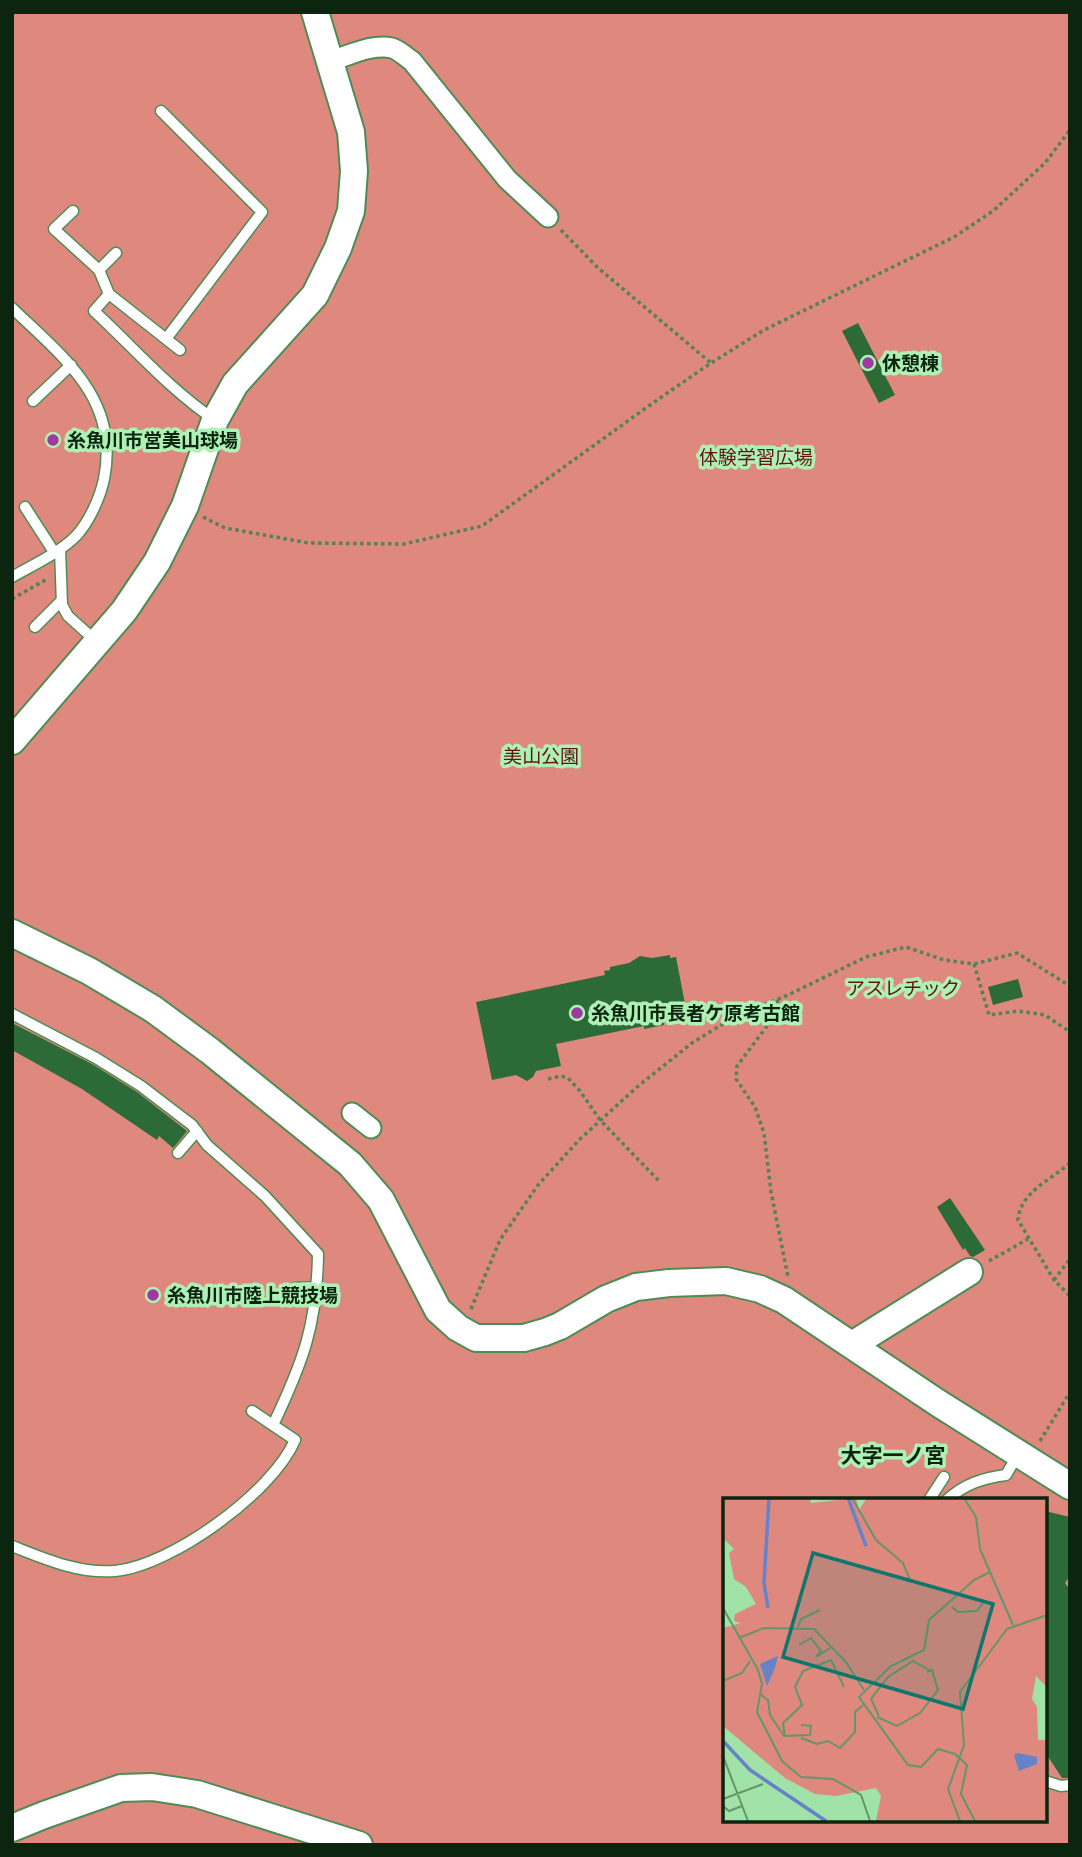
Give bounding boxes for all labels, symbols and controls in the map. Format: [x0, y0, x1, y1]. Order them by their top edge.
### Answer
place label: 休憩棟 [882, 353, 939, 374]
marker: 休憩棟 [860, 355, 876, 371]
place label: 糸魚川市営美山球場 [67, 430, 238, 451]
marker: 糸魚川市営美山球場 [45, 432, 61, 448]
park label: 体験学習広場 [699, 447, 813, 468]
park label: 美山公園 [503, 746, 579, 767]
park label: アスレチック [846, 978, 960, 999]
place label: 糸魚川市長者ケ原考古館 [591, 1003, 800, 1024]
marker: 糸魚川市長者ケ原考古館 [569, 1005, 585, 1021]
place label: 糸魚川市陸上競技場 [167, 1285, 338, 1306]
marker: 糸魚川市陸上競技場 [145, 1287, 161, 1303]
district label: 大字一ノ宮 [841, 1444, 946, 1467]
inset map [723, 1498, 1047, 1822]

